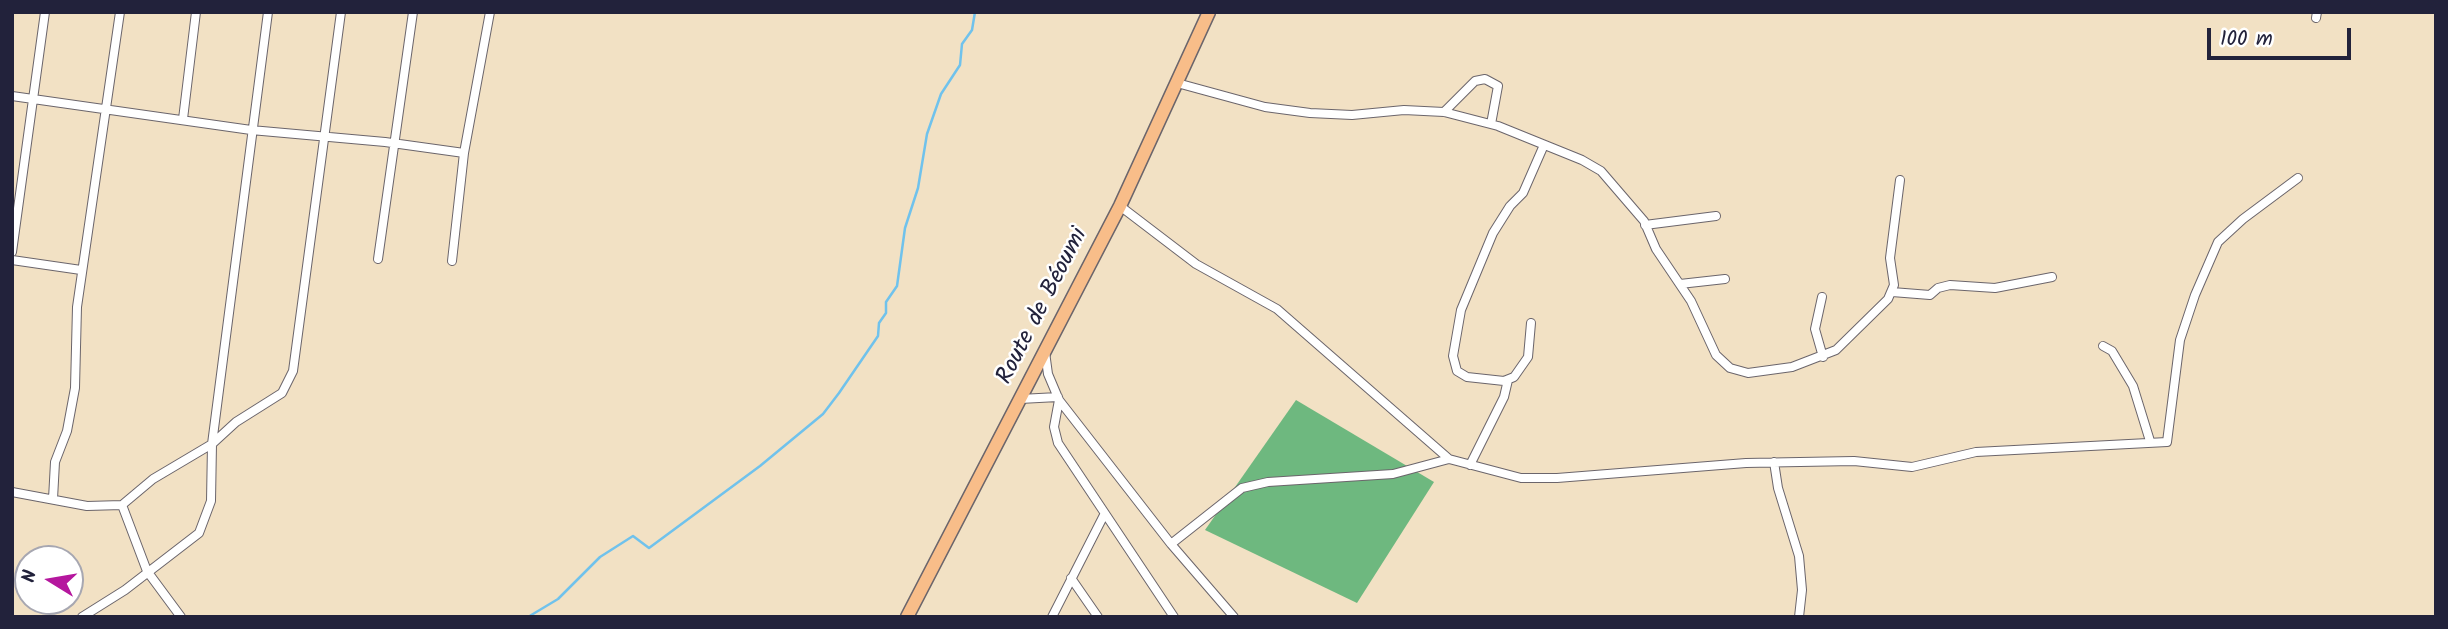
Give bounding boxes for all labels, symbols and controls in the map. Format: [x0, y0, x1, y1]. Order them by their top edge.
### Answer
scale bar [2210, 14, 2354, 58]
text: 100 m [2220, 23, 2273, 56]
street label: Route de Béoumi [992, 224, 1096, 390]
north arrow [14, 545, 84, 615]
text: N [14, 568, 46, 585]

